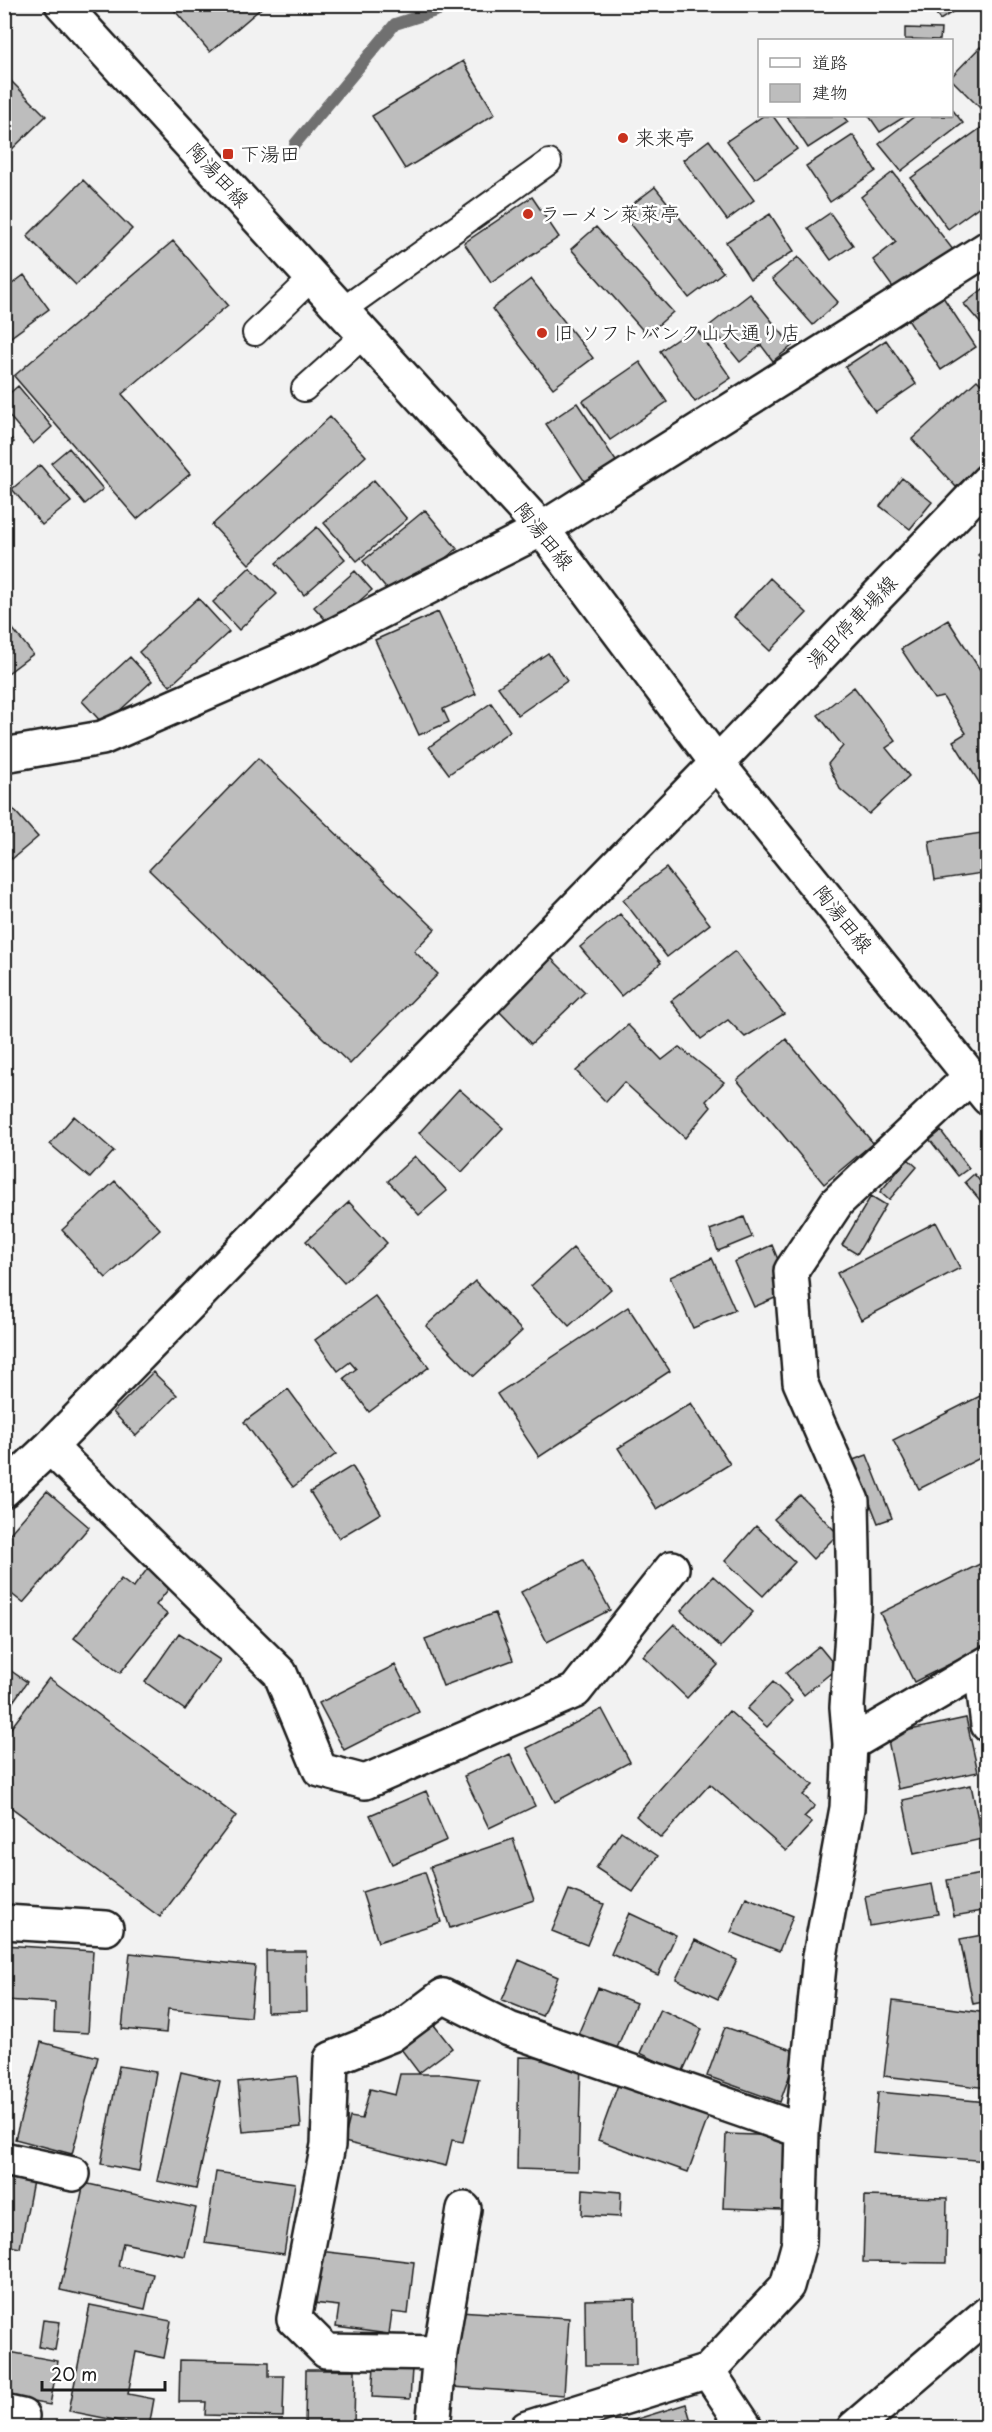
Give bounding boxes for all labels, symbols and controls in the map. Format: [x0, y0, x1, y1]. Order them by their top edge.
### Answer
legend [758, 39, 953, 117]
text: 道路 [812, 48, 848, 75]
text: 建物 [812, 78, 848, 105]
place label: 来来亭 [635, 122, 695, 152]
marker: 来来亭 [616, 131, 630, 145]
street label: 陶湯田線 [180, 135, 257, 214]
place label: 下湯田 [240, 138, 300, 168]
marker: 下湯田 [221, 147, 235, 161]
place label: ラーメン萊萊亭 [540, 198, 680, 228]
marker: ラーメン萊萊亭 [521, 207, 535, 221]
place label: 旧 ソフトバンク山大通り店 [554, 317, 801, 347]
marker: 旧 ソフトバンク山大通り店 [535, 326, 549, 340]
street label: 陶湯田線 [508, 495, 582, 576]
street label: 湯田停車場線 [799, 568, 904, 675]
street label: 陶湯田線 [807, 878, 881, 959]
scale bar [42, 2354, 165, 2392]
text: 20 m [51, 2360, 97, 2387]

